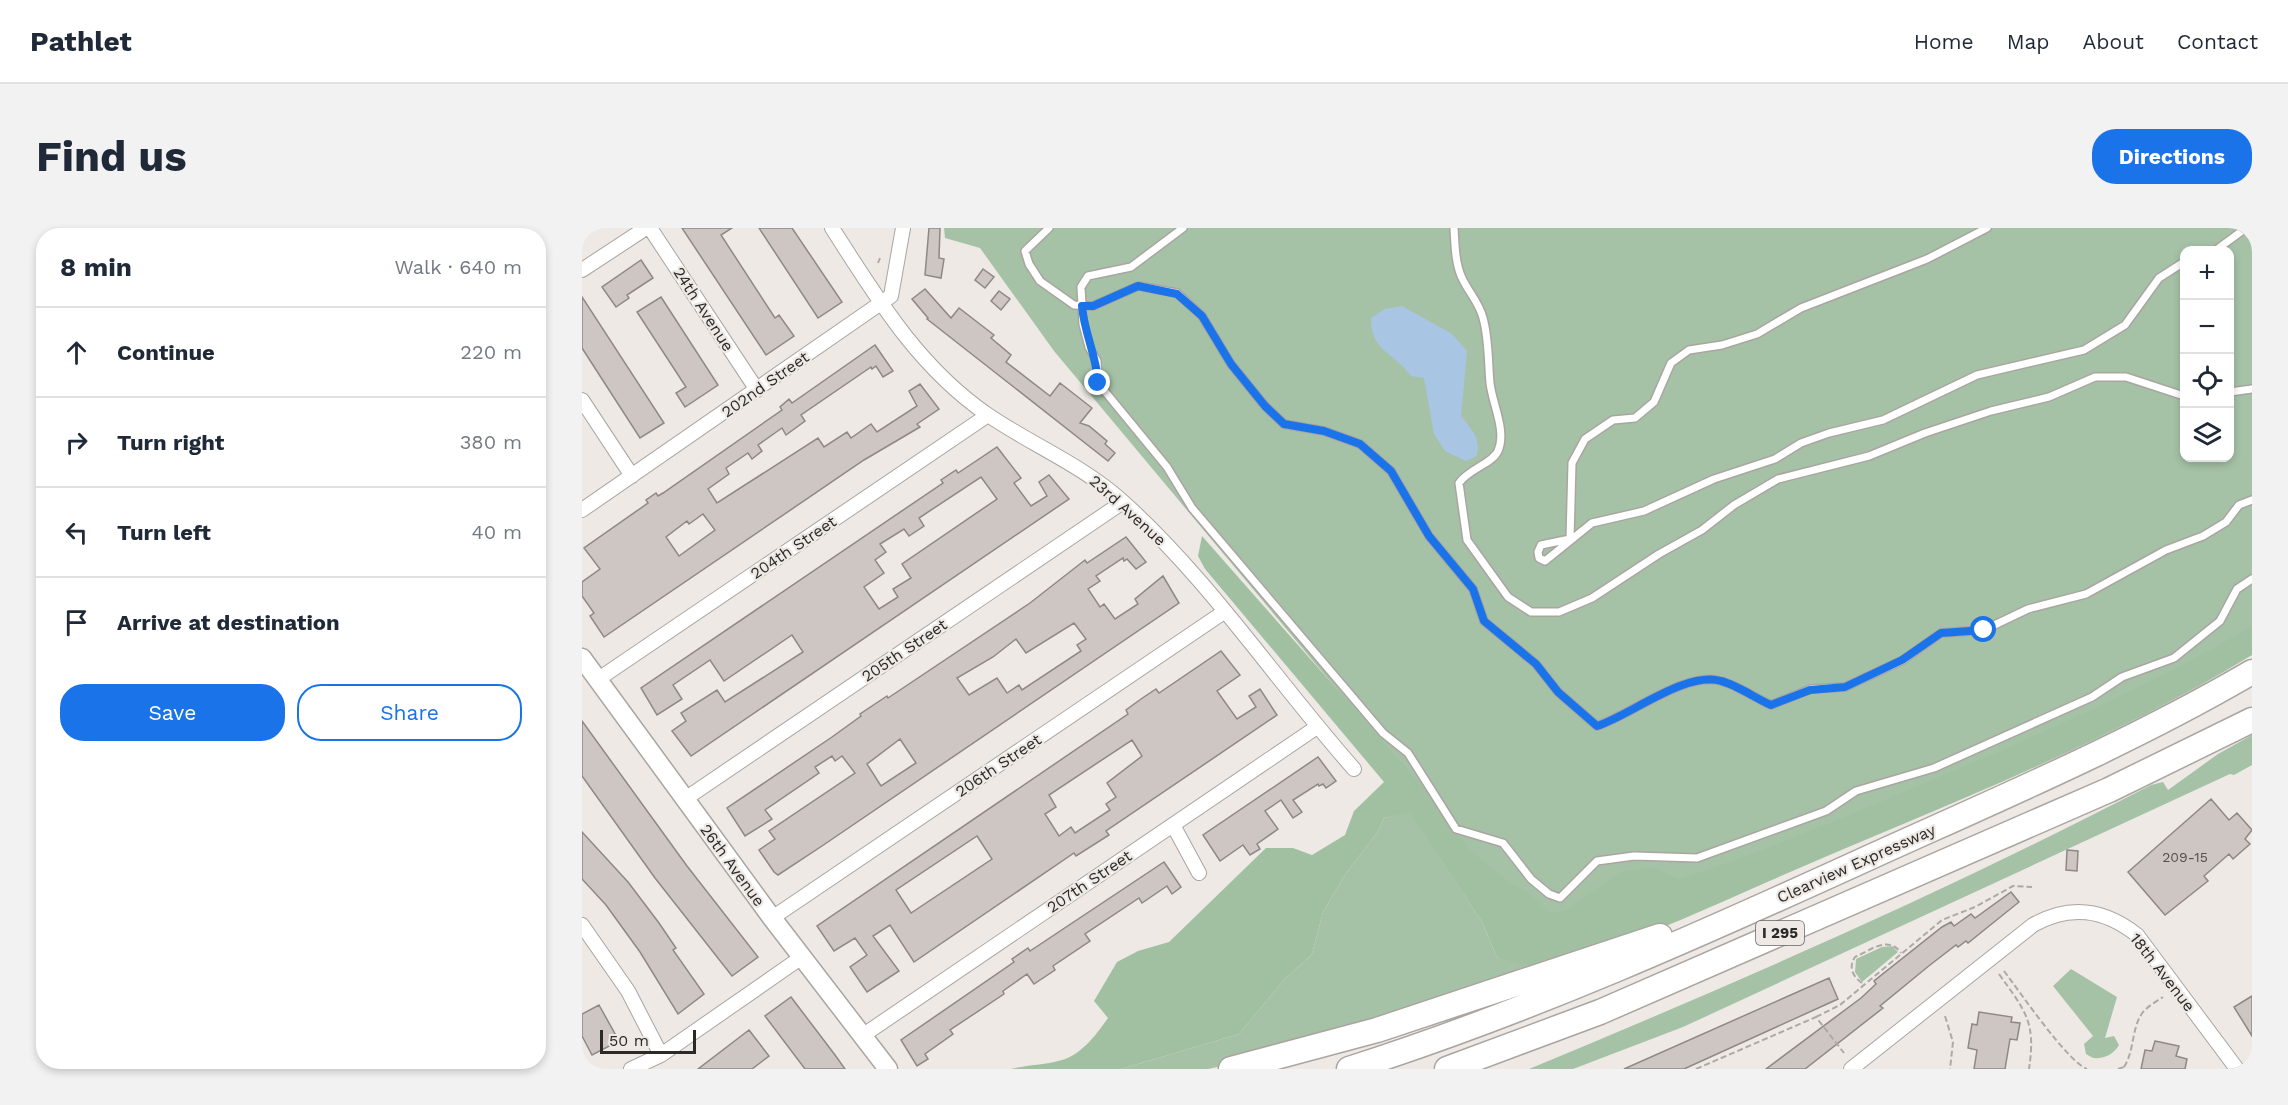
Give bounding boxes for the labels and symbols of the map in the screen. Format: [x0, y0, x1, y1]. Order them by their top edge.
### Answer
street label: 24th Avenue [669, 264, 738, 355]
street label: 202nd Street [718, 347, 813, 421]
route end [1084, 369, 1110, 395]
street label: 23rd Avenue [1085, 471, 1170, 550]
street label: 204th Street [747, 512, 840, 583]
street label: 205th Street [858, 615, 951, 686]
route start [1970, 616, 1996, 642]
street label: 206th Street [952, 730, 1045, 801]
street label: 26th Avenue [696, 820, 769, 910]
street label: Clearview Expressway [1774, 820, 1939, 907]
street label: 207th Street [1043, 846, 1136, 917]
house number: 209-15 [2162, 849, 2208, 865]
road number: I 295 [1756, 921, 1804, 945]
street label: 18th Avenue [2126, 929, 2199, 1015]
scale bar [600, 1027, 696, 1054]

